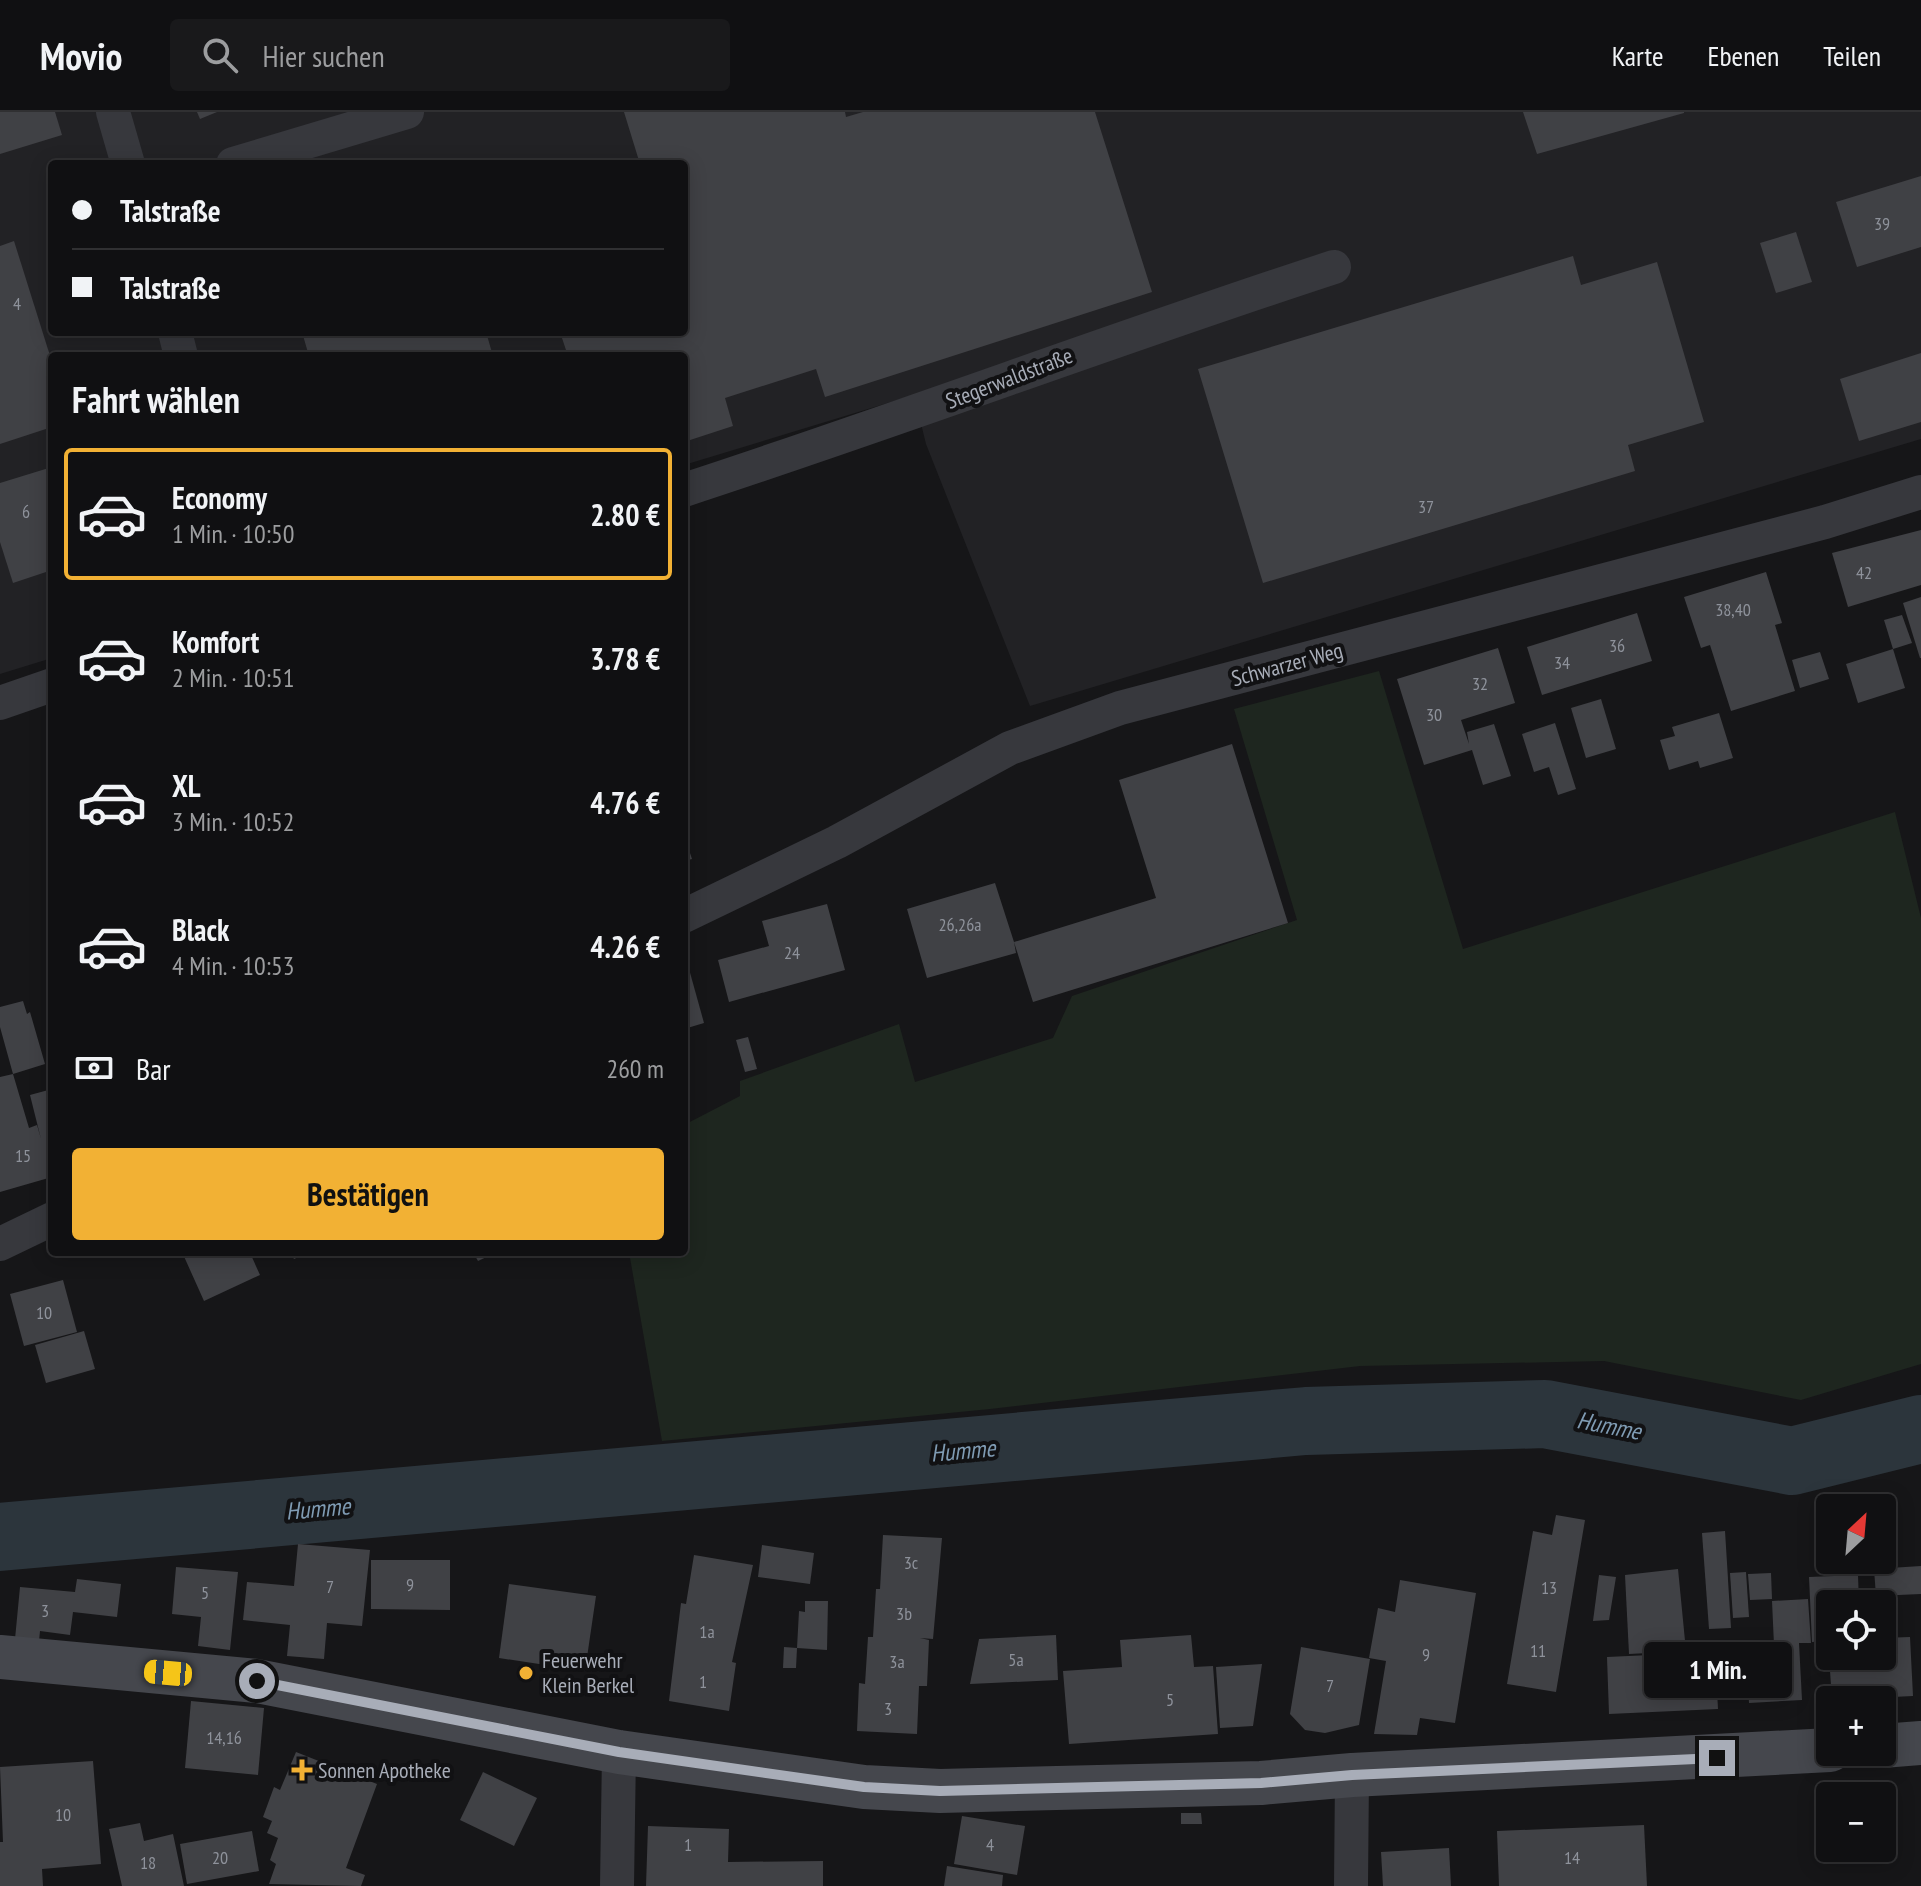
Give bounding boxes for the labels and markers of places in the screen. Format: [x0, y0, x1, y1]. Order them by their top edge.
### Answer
place label: Feuerwehr Klein Berkel [542, 1646, 635, 1699]
marker: Feuerwehr Klein Berkel [517, 1664, 535, 1682]
place label: Sonnen Apotheke [318, 1756, 451, 1784]
marker: Sonnen Apotheke [293, 1761, 311, 1779]

